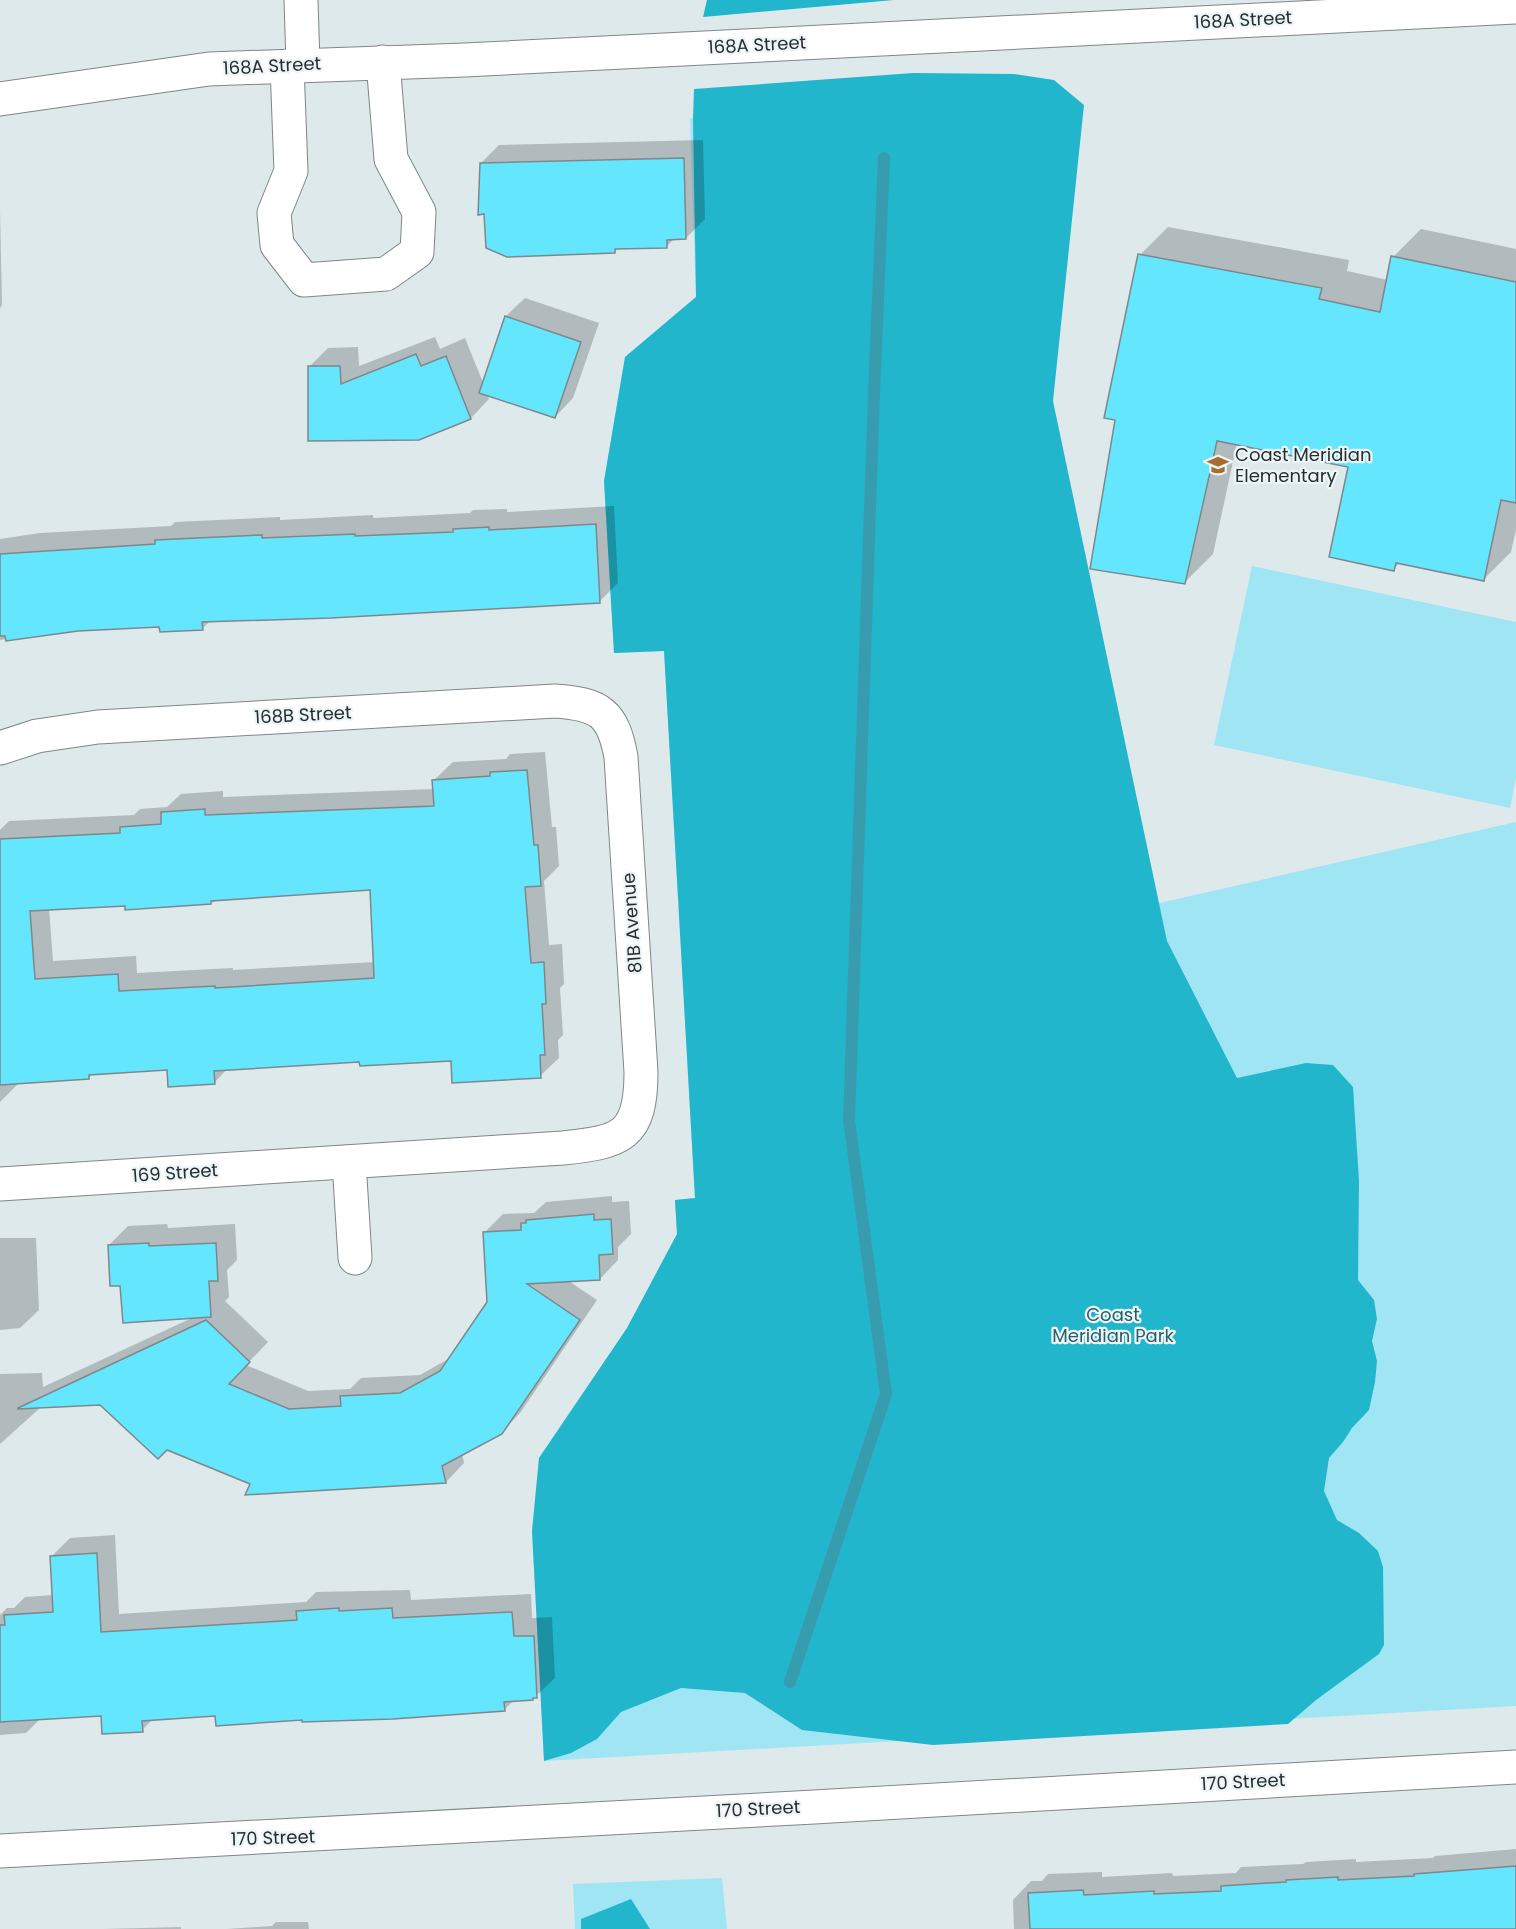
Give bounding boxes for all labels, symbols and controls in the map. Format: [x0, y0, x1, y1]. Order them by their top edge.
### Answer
street label: 168A Street [1193, 4, 1293, 35]
street label: 168A Street [707, 29, 807, 60]
street label: 168A Street [222, 50, 322, 81]
place label: Coast Meridian Elementary [1235, 442, 1371, 488]
school or university icon: Coast Meridian Elementary [1206, 453, 1230, 477]
street label: 168B Street [254, 699, 352, 730]
street label: 81B Avenue [616, 872, 647, 974]
street label: 169 Street [131, 1157, 219, 1188]
park label: Coast Meridian Park [1052, 1302, 1174, 1348]
street label: 170 Street [1200, 1767, 1286, 1796]
street label: 170 Street [715, 1794, 801, 1823]
street label: 170 Street [230, 1824, 316, 1851]

